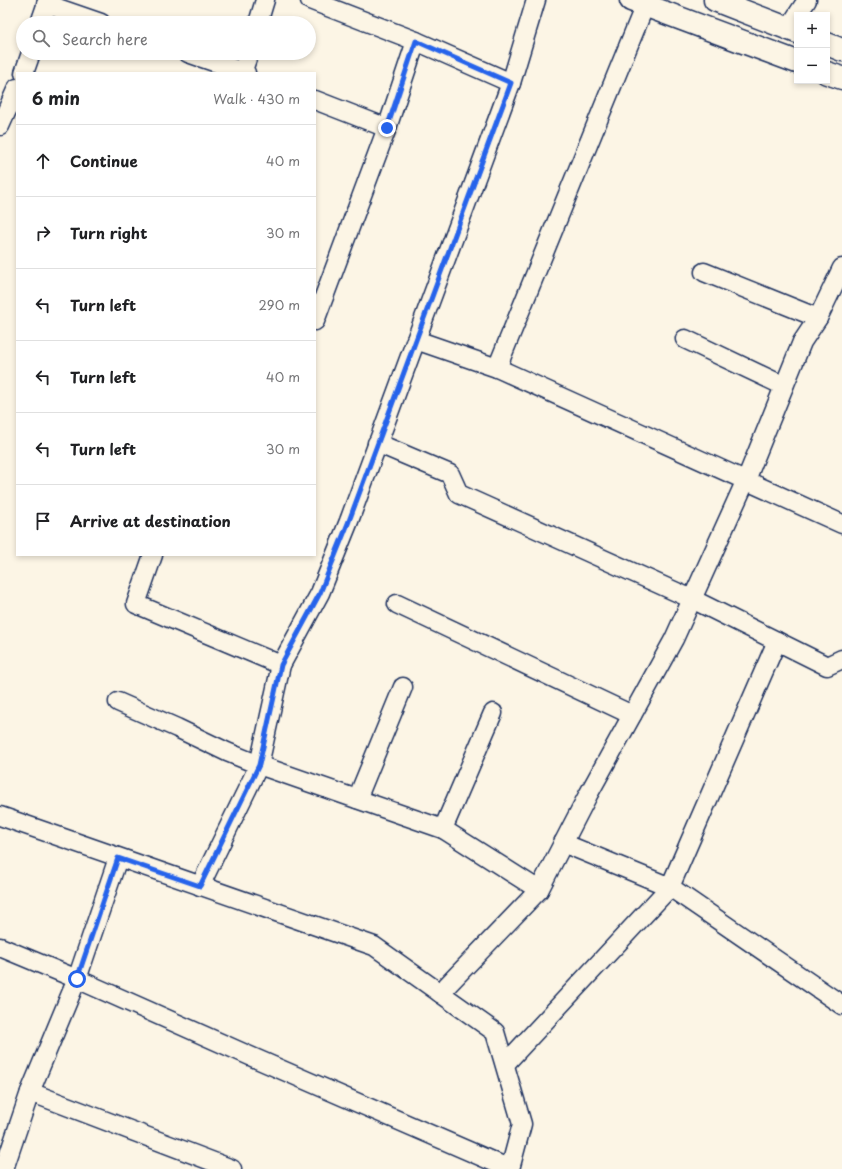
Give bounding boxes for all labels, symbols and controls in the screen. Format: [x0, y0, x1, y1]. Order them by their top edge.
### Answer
map controls [794, 12, 830, 84]
button: + [794, 12, 830, 48]
search box [16, 16, 316, 60]
icon: search [30, 27, 52, 49]
text: Search here [62, 27, 148, 50]
button: − [794, 48, 830, 84]
text: 6 min [32, 85, 80, 111]
text: Walk · 430 m [213, 89, 300, 108]
route end [378, 119, 396, 137]
text: Continue [70, 149, 138, 172]
icon: ahead [32, 150, 54, 172]
text: 40 m [266, 151, 300, 170]
text: Turn right [70, 221, 147, 244]
icon: right [32, 222, 54, 244]
text: 30 m [266, 223, 300, 242]
text: Turn left [70, 293, 136, 316]
icon: left [32, 294, 54, 316]
text: 290 m [259, 295, 300, 314]
text: Turn left [70, 365, 136, 388]
icon: left [32, 366, 54, 388]
text: 40 m [266, 367, 300, 386]
text: Turn left [70, 437, 136, 460]
icon: left [32, 438, 54, 460]
text: 30 m [266, 439, 300, 458]
text: Arrive at destination [70, 509, 231, 532]
icon: arrive [32, 510, 54, 532]
route start [68, 970, 86, 988]

